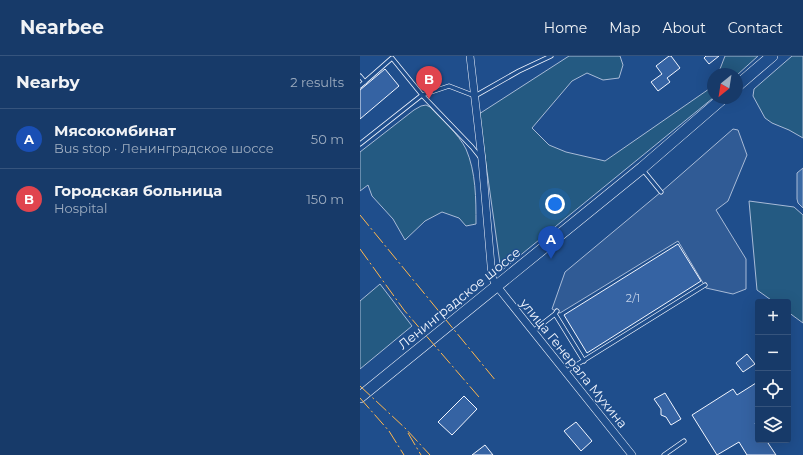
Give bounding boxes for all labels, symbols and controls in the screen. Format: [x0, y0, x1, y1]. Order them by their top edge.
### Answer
text: Nearbee [20, 16, 104, 39]
text: Home [544, 19, 587, 37]
text: Map [609, 19, 640, 37]
text: About [662, 19, 706, 37]
text: Contact [728, 19, 783, 37]
pin: B [416, 66, 442, 99]
north arrow [707, 68, 743, 104]
text: Nearby [16, 72, 80, 92]
text: 2 results [290, 74, 344, 90]
text: Мясокомбинат [54, 121, 176, 140]
text: A [24, 131, 34, 147]
text: 50 m [311, 131, 344, 147]
text: Bus stop · Ленинградское шоссе [54, 140, 274, 156]
text: Городская больница [54, 181, 222, 200]
text: B [24, 191, 34, 207]
text: 150 m [306, 191, 344, 207]
your location [545, 194, 565, 214]
text: Hospital [54, 200, 107, 216]
pin: A [538, 226, 564, 259]
street label: Ленинградское шоссе [395, 244, 523, 352]
house number: 2/1 [626, 291, 640, 305]
street label: улица Генерала Мухина [516, 294, 631, 431]
map controls [755, 299, 791, 443]
button: + [755, 299, 791, 335]
button: − [755, 335, 791, 371]
button: locate [755, 371, 791, 407]
button: layers [755, 407, 791, 443]

